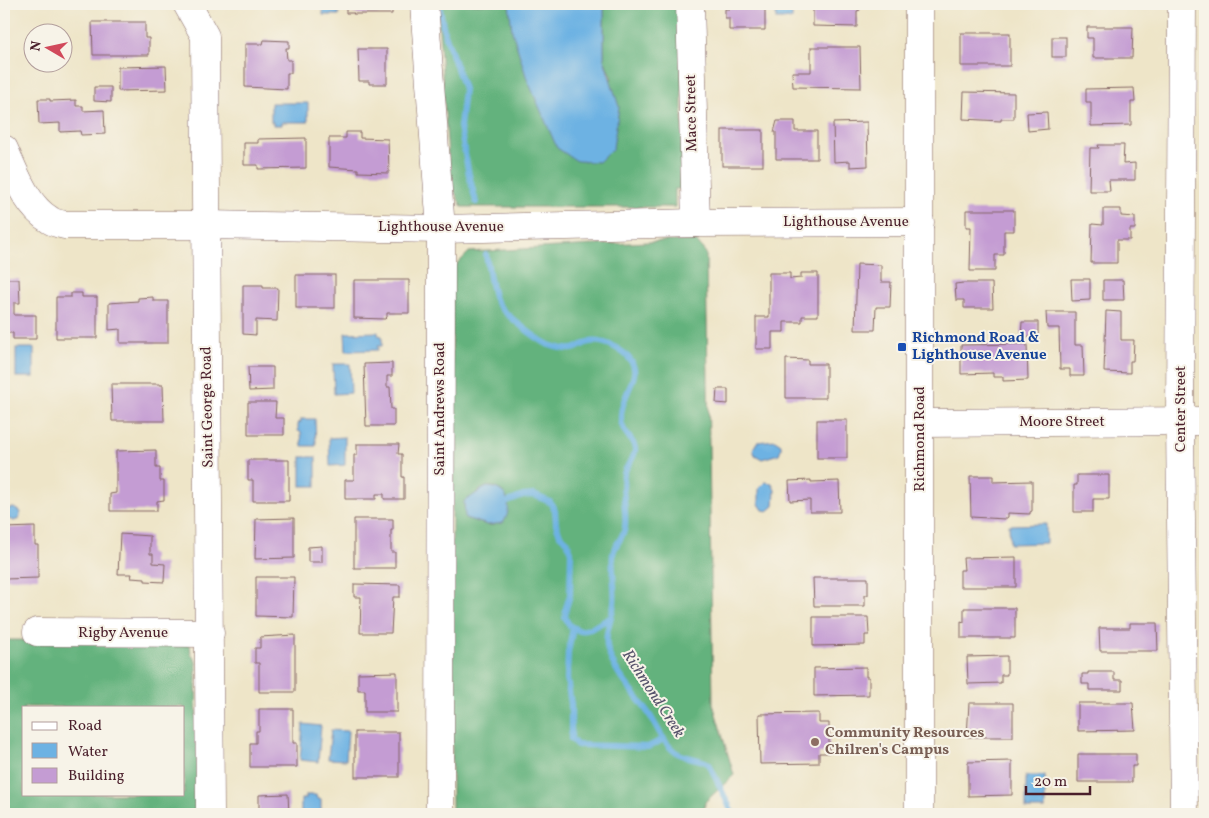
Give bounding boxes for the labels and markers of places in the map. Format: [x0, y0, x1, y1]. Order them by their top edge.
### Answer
place label: Richmond Road & Lighthouse Avenue [912, 328, 1047, 366]
marker: Richmond Road & Lighthouse Avenue [896, 341, 908, 353]
place label: Community Resources Chilren's Campus [825, 723, 984, 761]
marker: Community Resources Chilren's Campus [809, 736, 821, 748]

